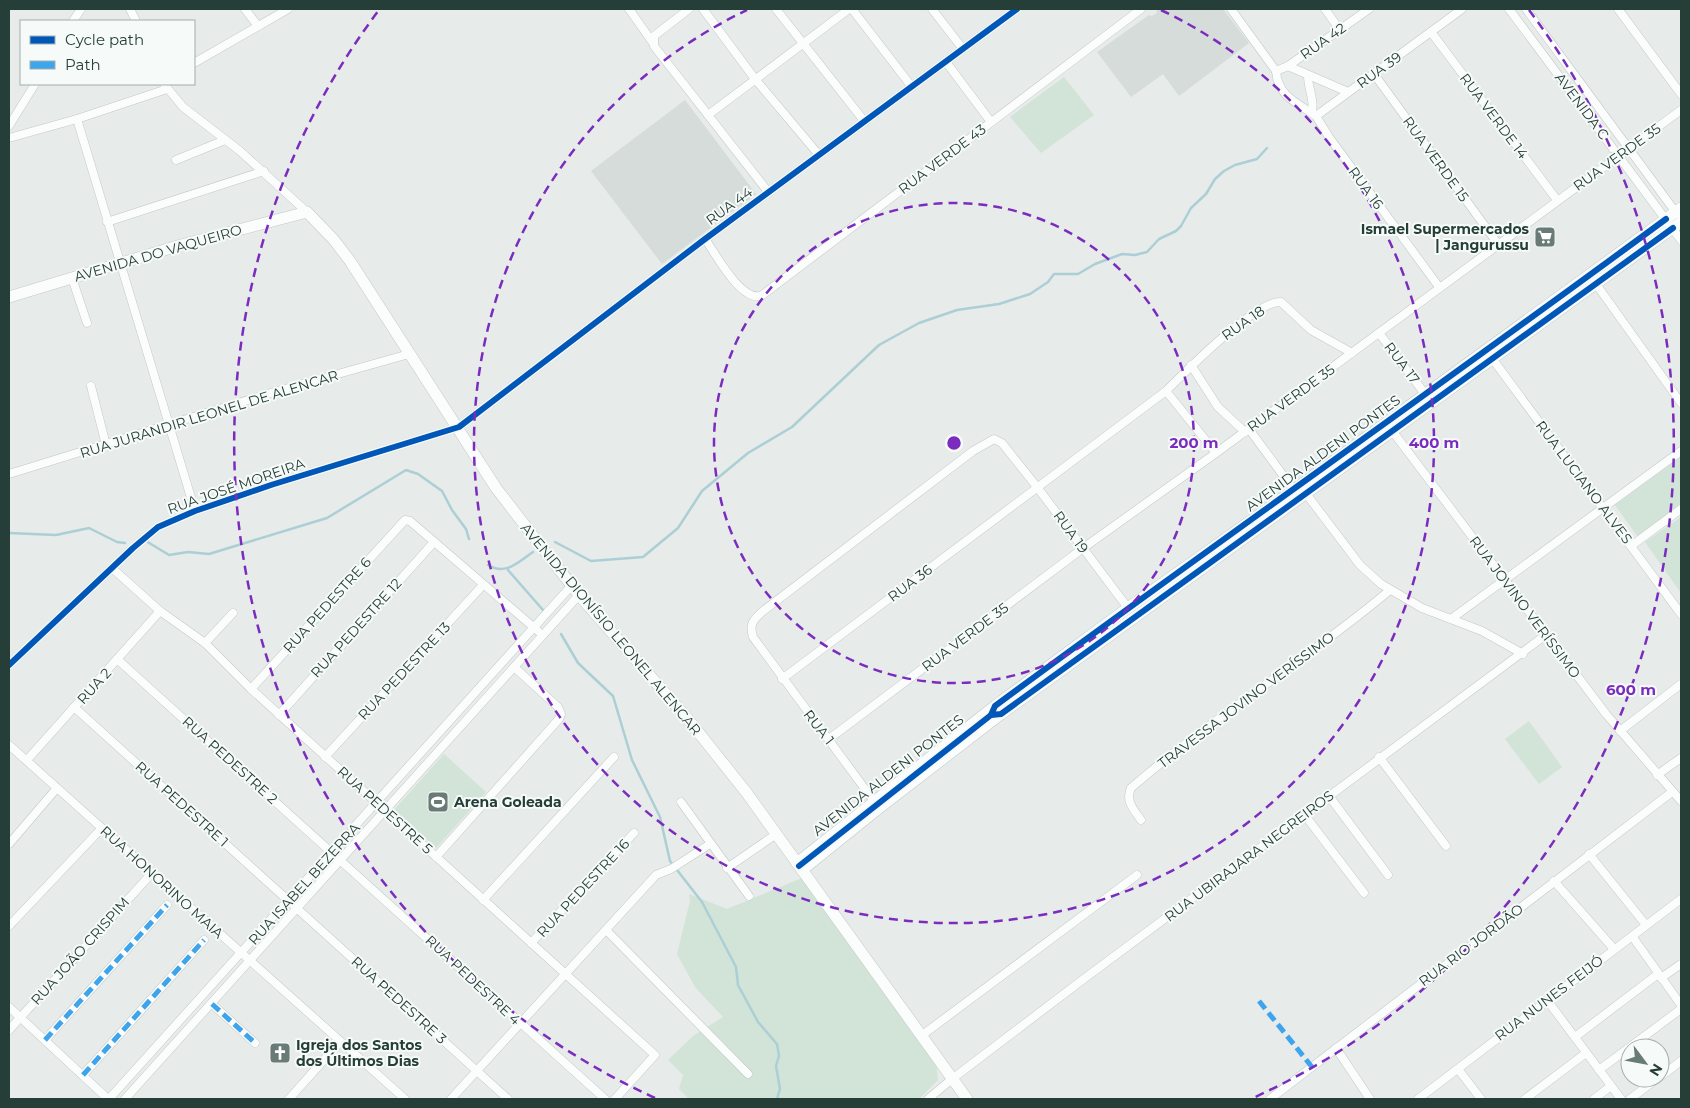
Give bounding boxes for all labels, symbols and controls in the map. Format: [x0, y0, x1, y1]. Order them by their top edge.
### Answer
street label: RUA 42 [1297, 19, 1349, 63]
legend [20, 20, 195, 85]
text: Cycle path [65, 30, 144, 49]
street label: RUA 39 [1353, 48, 1405, 92]
text: Path [65, 55, 101, 74]
street label: AVENIDA C [1551, 69, 1613, 143]
street label: RUA VERDE 14 [1456, 70, 1533, 163]
street label: RUA VERDE 15 [1399, 113, 1473, 205]
street label: RUA VERDE 35 [1570, 119, 1664, 195]
street label: RUA VERDE 43 [895, 120, 990, 198]
street label: RUA 16 [1345, 163, 1388, 213]
street label: RUA 44 [702, 183, 756, 229]
street label: AVENIDA DO VAQUEIRO [72, 220, 244, 286]
place label: Ismael Supermercados | Jangurussu [1361, 220, 1530, 254]
supermarket icon: Ismael Supermercados | Jangurussu [1533, 225, 1557, 249]
street label: RUA 18 [1218, 302, 1268, 344]
street label: RUA 17 [1380, 338, 1424, 388]
street label: RUA VERDE 35 [1244, 360, 1338, 436]
street label: RUA JURANDIR LEONEL DE ALENCAR [78, 366, 340, 462]
street label: AVENIDA ALDENI PONTES [1242, 391, 1404, 515]
street label: RUA LUCIANO ALVES [1532, 417, 1636, 547]
text: 200 m [1169, 433, 1219, 452]
text: 400 m [1409, 433, 1459, 452]
centre of rings [945, 434, 963, 452]
street label: RUA JOSÉ MOREIRA [165, 454, 308, 518]
street label: RUA 19 [1050, 507, 1092, 557]
street label: AVENIDA DIONÍSIO LEONEL ALENCAR [517, 519, 705, 739]
street label: RUA JOVINO VERÍSSIMO [1466, 532, 1585, 682]
street label: RUA PEDESTRE 6 [279, 553, 375, 657]
street label: RUA 36 [884, 560, 936, 606]
street label: RUA PEDESTRE 12 [307, 575, 405, 681]
street label: RUA VERDE 35 [918, 598, 1012, 675]
street label: RUA PEDESTRE 13 [354, 618, 454, 724]
street label: TRAVESSA JOVINO VERÍSSIMO [1154, 628, 1338, 772]
street label: RUA 2 [73, 664, 115, 708]
text: 600 m [1606, 680, 1656, 699]
street label: RUA 1 [800, 706, 838, 748]
street label: AVENIDA ALDENI PONTES [809, 710, 967, 840]
street label: RUA PEDESTRE 2 [178, 712, 282, 808]
street label: RUA PEDESTRE 1 [132, 757, 232, 851]
street label: RUA PEDESTRE 5 [333, 762, 437, 858]
street label: RUA UBIRAJARA NEGREIROS [1161, 786, 1337, 926]
sports icon: Arena Goleada [426, 790, 450, 814]
place label: Arena Goleada [453, 793, 562, 811]
street label: RUA ISABEL BEZERRA [244, 819, 364, 949]
street label: RUA HONORINO MAIA [97, 822, 228, 943]
street label: RUA PEDESTRE 16 [533, 835, 634, 941]
street label: RUA JOÃO CRISPIM [27, 893, 133, 1009]
street label: RUA RIO JORDÃO [1415, 900, 1527, 990]
street label: RUA PEDESTRE 4 [422, 931, 525, 1029]
street label: RUA NUNES FEIJÓ [1491, 951, 1607, 1045]
street label: RUA PEDESTRE 3 [347, 952, 451, 1048]
place label: Igreja dos Santos dos Últimos Dias [296, 1036, 422, 1070]
north arrow [1620, 1038, 1670, 1088]
church icon: Igreja dos Santos dos Últimos Dias [268, 1041, 292, 1065]
text: N [1645, 1060, 1667, 1079]

